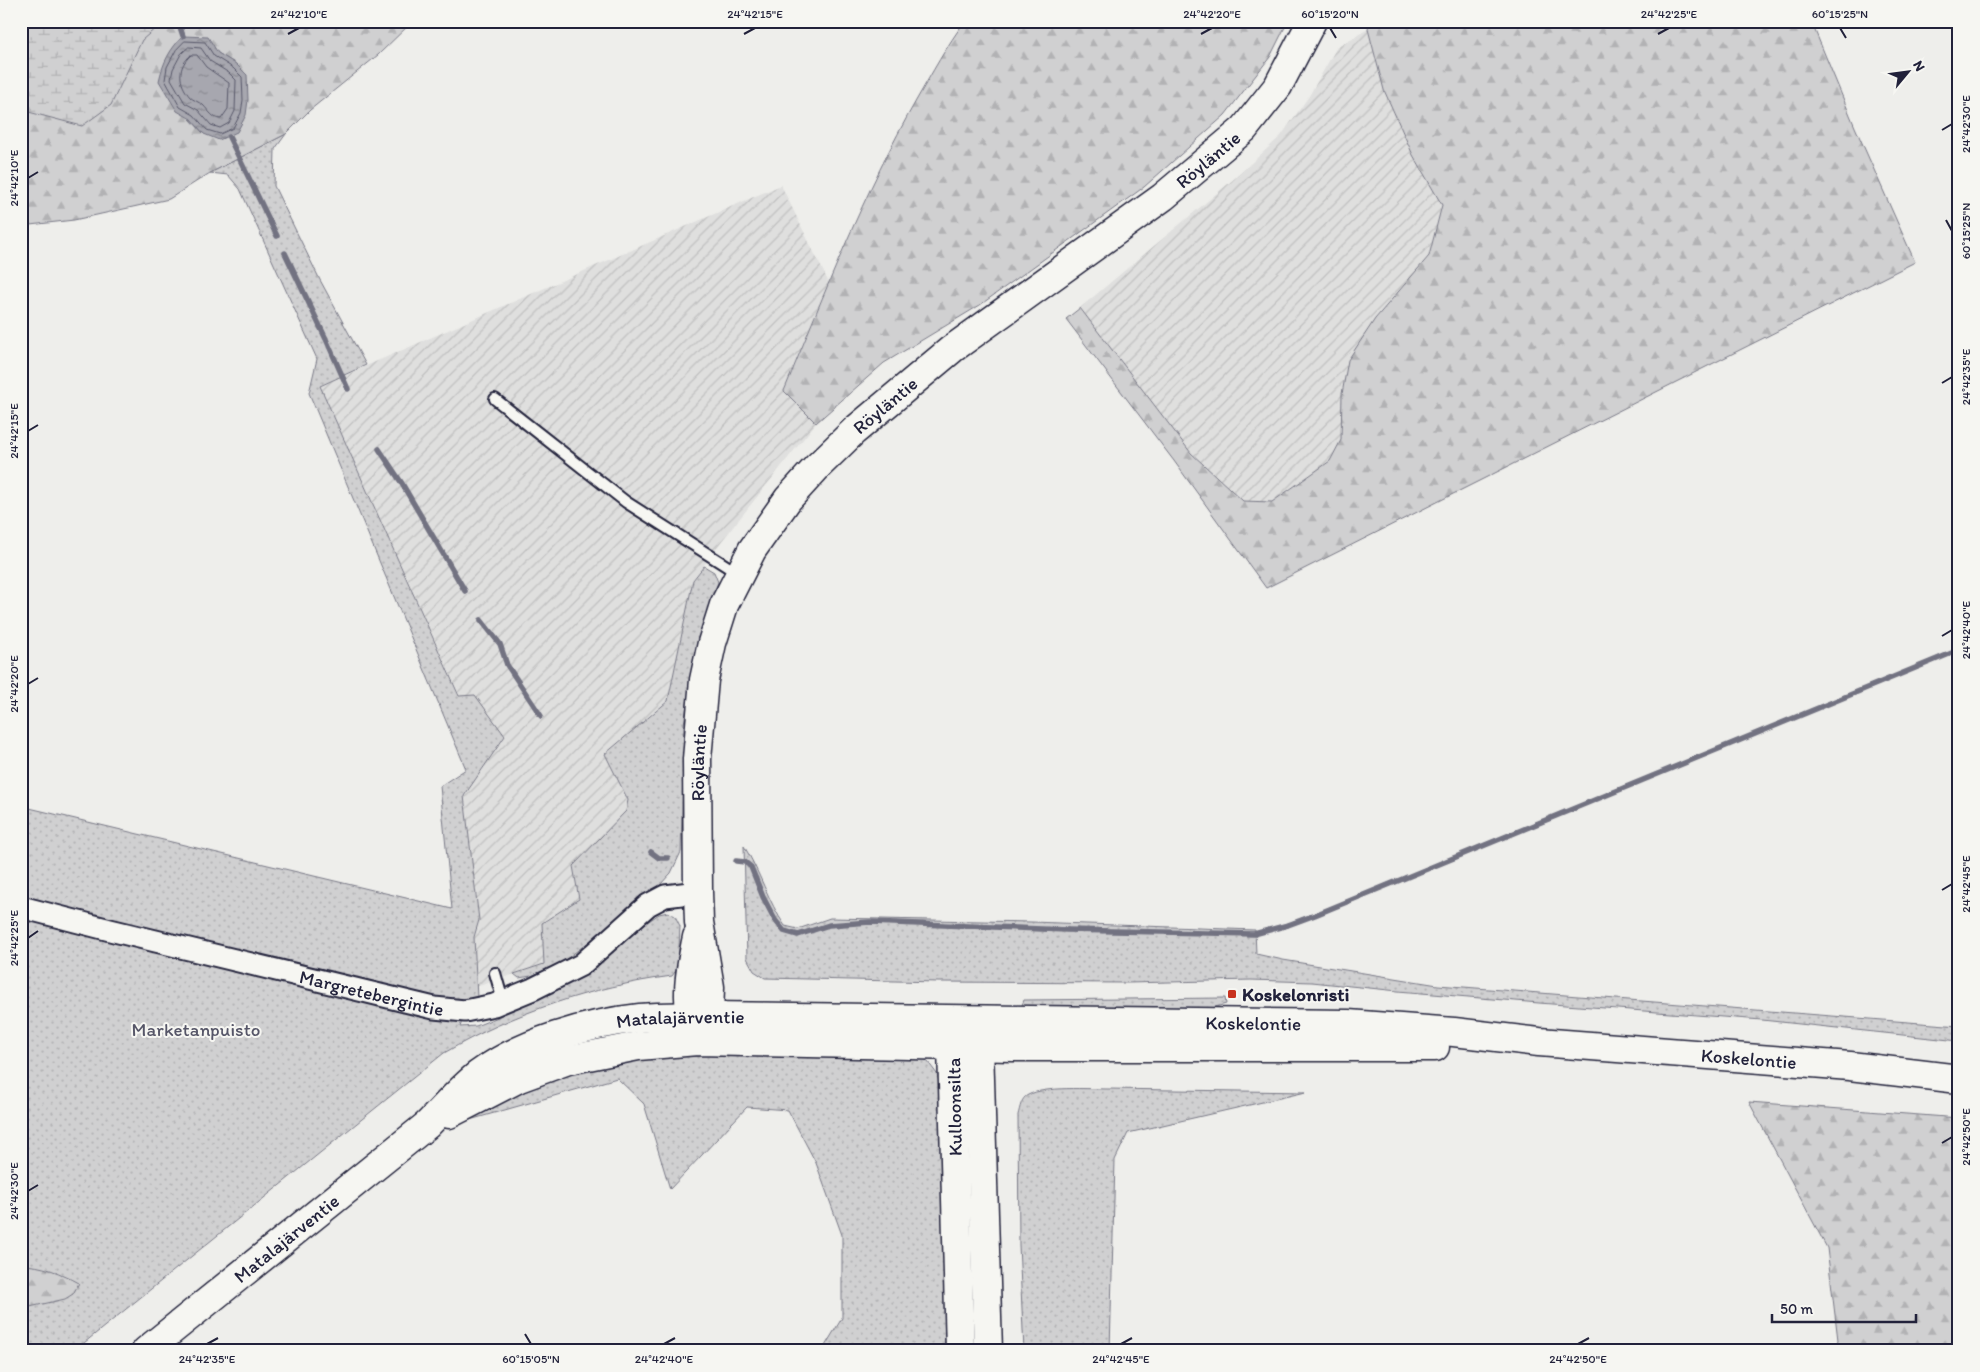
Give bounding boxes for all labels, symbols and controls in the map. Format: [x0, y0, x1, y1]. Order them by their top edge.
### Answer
text: 24°42'10"E [271, 7, 328, 21]
text: 24°42'15"E [727, 7, 783, 21]
text: 24°42'20"E [1183, 7, 1241, 21]
text: 60°15'20"N [1301, 7, 1359, 21]
text: 24°42'25"E [1641, 7, 1698, 21]
text: 60°15'25"N [1812, 7, 1868, 21]
north arrow [1882, 48, 1932, 98]
text: N [1909, 58, 1929, 74]
text: 24°42'30"E [1959, 95, 1973, 153]
street label: Röyläntie [1171, 126, 1245, 193]
text: 24°42'10"E [7, 149, 21, 206]
text: 60°15'25"N [1959, 203, 1973, 259]
text: 24°42'35"E [1959, 348, 1973, 405]
street label: Röyläntie [848, 372, 922, 439]
text: 24°42'15"E [7, 403, 21, 459]
text: 24°42'40"E [1959, 600, 1973, 659]
text: 24°42'20"E [7, 655, 21, 713]
street label: Röyläntie [686, 723, 712, 801]
text: 24°42'45"E [1959, 855, 1973, 913]
text: 24°42'25"E [7, 909, 21, 966]
street label: Margretebergintie [297, 965, 444, 1021]
place label: Koskelonristi [1242, 983, 1349, 1006]
marker: Koskelonristi [1226, 988, 1238, 1000]
street label: Matalajärventie [615, 1005, 745, 1033]
street label: Koskelontie [1205, 1011, 1301, 1035]
park label: Marketanpuisto [132, 1018, 260, 1041]
street label: Koskelontie [1700, 1044, 1797, 1074]
street label: Kulloonsilta [942, 1058, 967, 1156]
text: 24°42'50"E [1959, 1108, 1973, 1166]
text: 24°42'30"E [7, 1162, 21, 1220]
street label: Matalajärventie [229, 1189, 344, 1288]
scale bar [1772, 1292, 1916, 1324]
text: 50 m [1780, 1300, 1813, 1318]
text: 24°42'35"E [179, 1352, 236, 1366]
text: 60°15'05"N [502, 1352, 560, 1366]
text: 24°42'40"E [635, 1352, 694, 1366]
text: 24°42'45"E [1092, 1352, 1150, 1366]
text: 24°42'50"E [1549, 1352, 1607, 1366]

